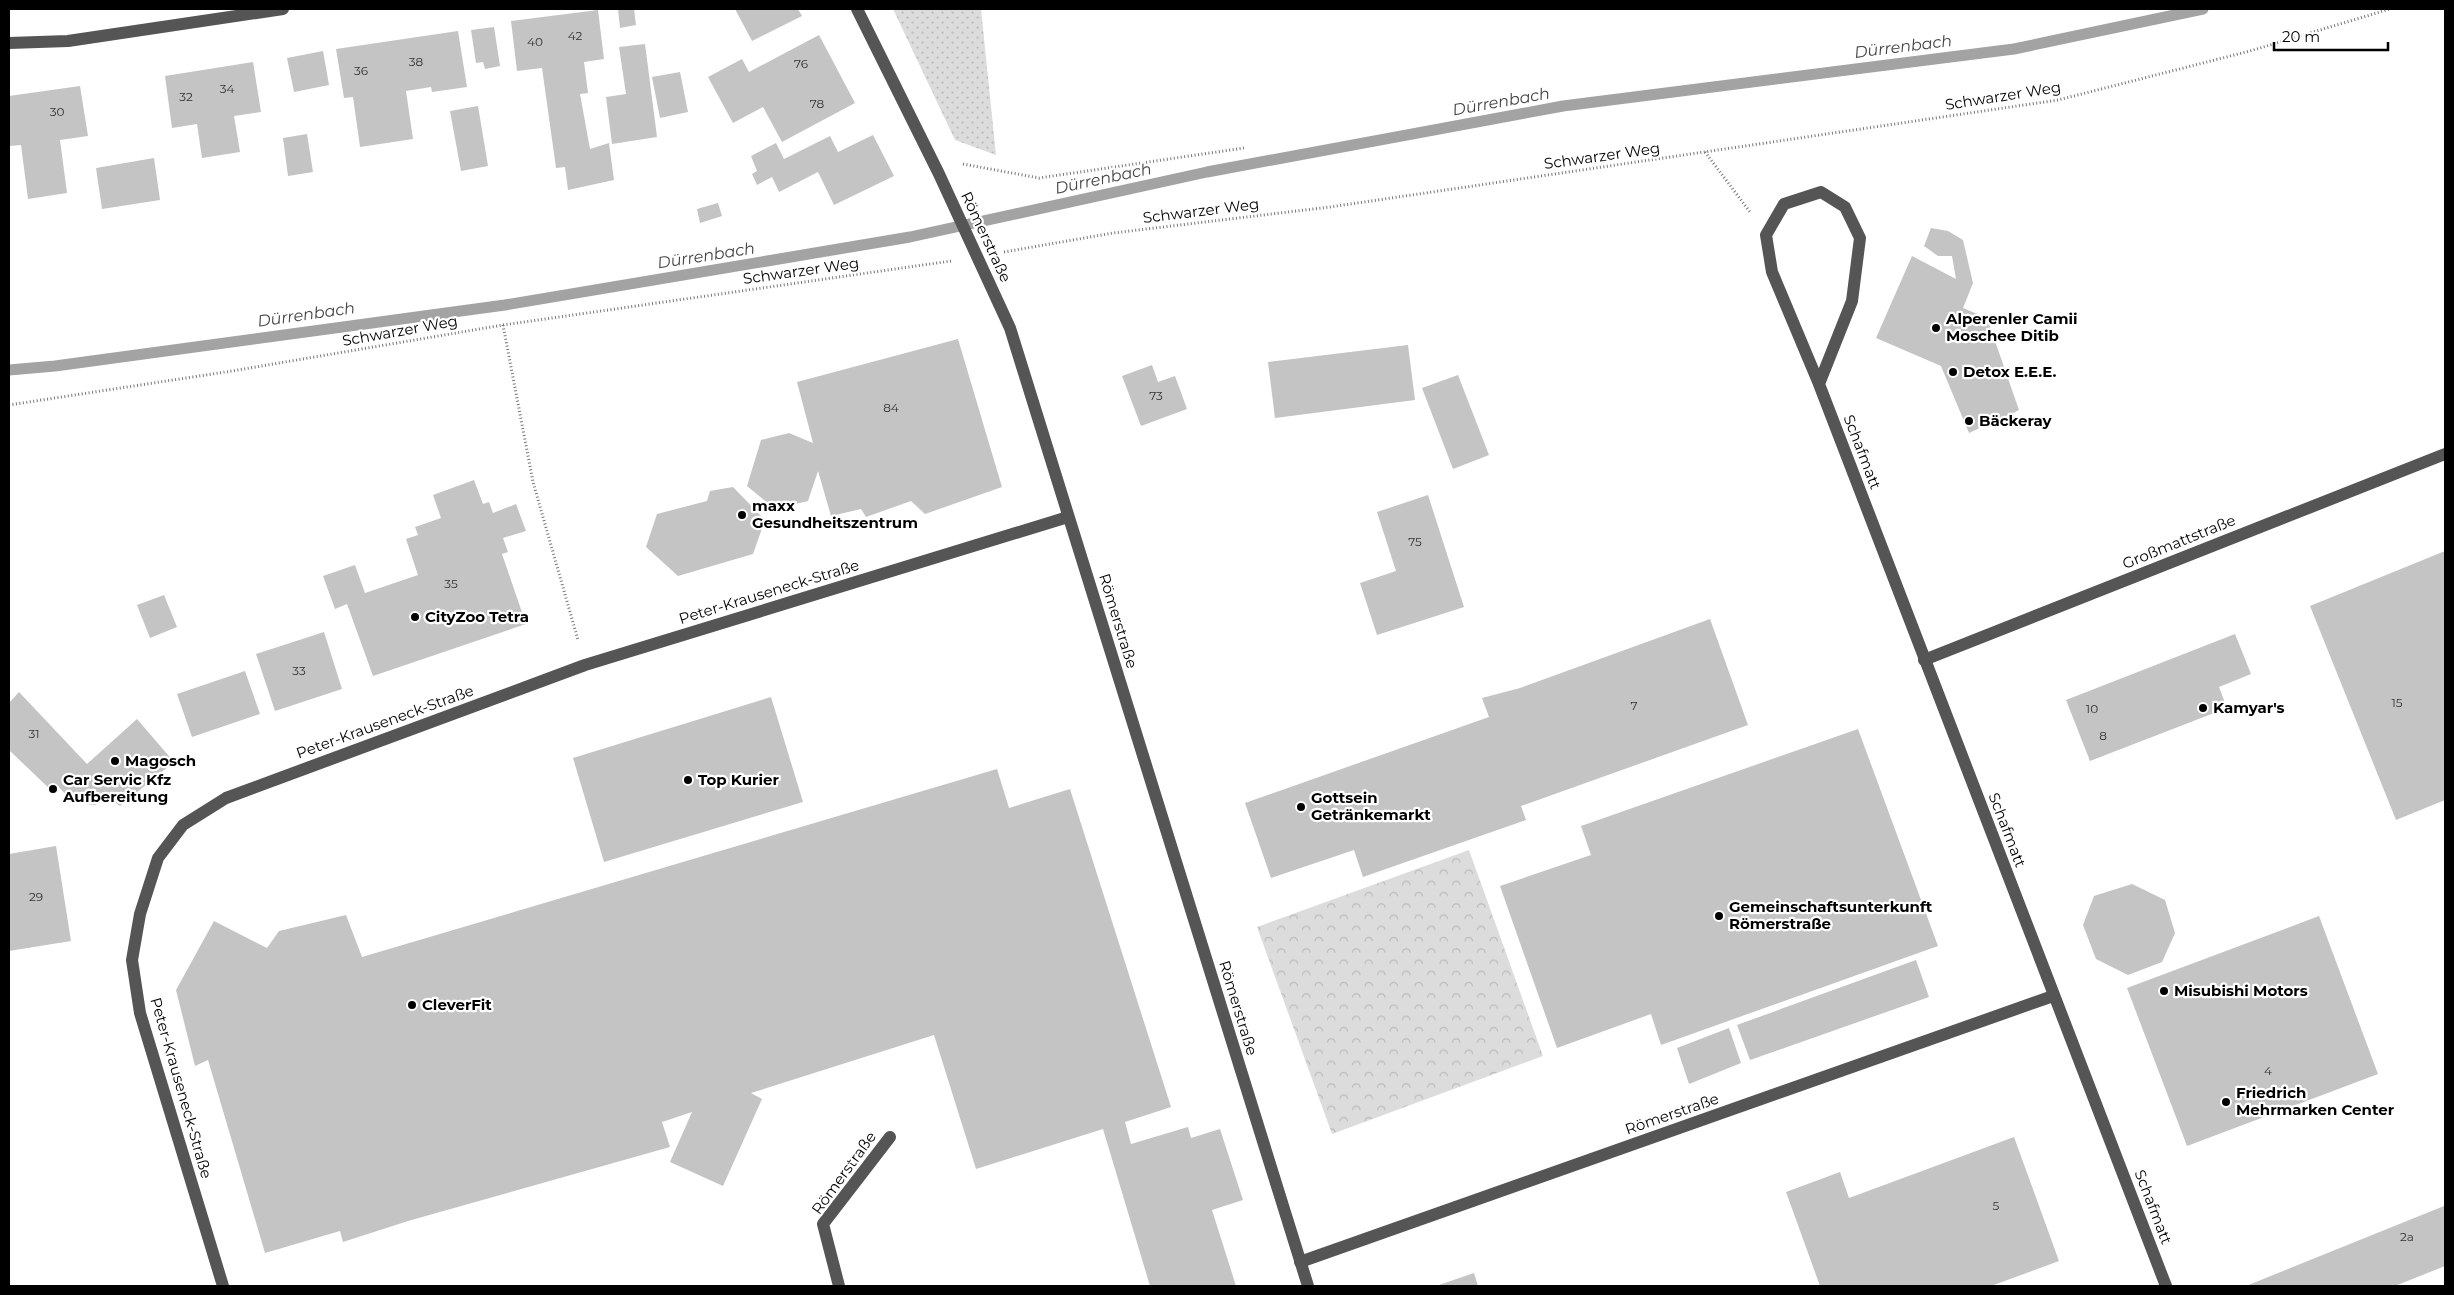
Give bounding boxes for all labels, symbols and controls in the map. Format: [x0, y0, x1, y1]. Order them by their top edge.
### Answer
scale bar [2274, 20, 2388, 52]
text: 20 m [2282, 27, 2320, 46]
house number: 42 [568, 28, 583, 43]
water label: Dürrenbach [1853, 31, 1953, 62]
house number: 40 [527, 34, 543, 49]
house number: 38 [409, 54, 424, 69]
house number: 76 [794, 56, 808, 71]
house number: 36 [354, 63, 368, 78]
street label: Schwarzer Weg [1944, 77, 2062, 114]
house number: 34 [220, 81, 234, 96]
water label: Dürrenbach [1451, 84, 1551, 119]
house number: 32 [179, 89, 193, 104]
house number: 78 [810, 96, 825, 111]
house number: 30 [50, 104, 64, 119]
street label: Schwarzer Weg [1543, 138, 1661, 173]
water label: Dürrenbach [1053, 159, 1153, 198]
street label: Römerstraße [957, 188, 1016, 285]
street label: Schwarzer Weg [1142, 194, 1260, 227]
water label: Dürrenbach [656, 238, 756, 273]
street label: Schwarzer Weg [742, 253, 860, 288]
water label: Dürrenbach [256, 298, 356, 331]
place label: Alperenler Camii Moschee Ditib [1945, 309, 2078, 345]
street label: Schwarzer Weg [341, 311, 459, 350]
marker: Alperenler Camii Moschee Ditib [1930, 322, 1942, 334]
place label: Detox E.E.E. [1963, 362, 2056, 381]
marker: Detox E.E.E. [1947, 366, 1959, 378]
house number: 73 [1149, 388, 1163, 403]
house number: 84 [883, 400, 899, 415]
place label: Bäckeray [1979, 411, 2053, 430]
street label: Schafmatt [1840, 412, 1885, 492]
marker: Bäckeray [1963, 415, 1975, 427]
place label: maxx Gesundheitszentrum [752, 496, 918, 532]
marker: maxx Gesundheitszentrum [736, 509, 748, 521]
street label: Großmattstraße [2119, 510, 2238, 573]
house number: 75 [1408, 534, 1422, 549]
street label: Peter-Krauseneck-Straße [676, 555, 861, 628]
street label: Römerstraße [1095, 571, 1142, 670]
house number: 35 [444, 576, 458, 591]
place label: CityZoo Tetra [425, 607, 529, 626]
marker: CityZoo Tetra [409, 611, 421, 623]
house number: 33 [292, 663, 306, 678]
street label: Peter-Krauseneck-Straße [293, 681, 476, 763]
house number: 15 [2391, 695, 2403, 710]
house number: 7 [1630, 698, 1638, 713]
place label: Kamyar's [2213, 698, 2285, 717]
house number: 10 [2086, 701, 2098, 716]
marker: Kamyar's [2197, 702, 2209, 714]
house number: 31 [28, 726, 40, 741]
house number: 8 [2099, 728, 2107, 743]
place label: Magosch [125, 751, 196, 770]
marker: Magosch [109, 755, 121, 767]
place label: Car Servic Kfz Aufbereitung [62, 770, 171, 806]
place label: Top Kurier [698, 770, 779, 789]
marker: Top Kurier [682, 774, 694, 786]
marker: Car Servic Kfz Aufbereitung [47, 783, 59, 795]
place label: Gottsein Getränkemarkt [1311, 788, 1431, 824]
street label: Schafmatt [1985, 790, 2030, 870]
marker: Gottsein Getränkemarkt [1295, 801, 1307, 813]
house number: 29 [29, 889, 43, 904]
place label: Gemeinschaftsunterkunft Römerstraße [1729, 897, 1933, 933]
marker: Gemeinschaftsunterkunft Römerstraße [1713, 910, 1725, 922]
street label: Römerstraße [1215, 958, 1262, 1057]
place label: Misubishi Motors [2174, 981, 2308, 1000]
marker: Misubishi Motors [2158, 985, 2170, 997]
street label: Peter-Krauseneck-Straße [146, 995, 216, 1181]
place label: CleverFit [422, 995, 492, 1014]
marker: CleverFit [406, 999, 418, 1011]
house number: 4 [2264, 1063, 2272, 1078]
place label: Friedrich Mehrmarken Center [2236, 1083, 2395, 1119]
street label: Römerstraße [1622, 1089, 1721, 1138]
marker: Friedrich Mehrmarken Center [2220, 1096, 2232, 1108]
street label: Römerstraße [807, 1127, 880, 1218]
street label: Schafmatt [2131, 1167, 2176, 1247]
house number: 5 [1993, 1198, 2000, 1213]
house number: 2a [2400, 1229, 2414, 1244]

